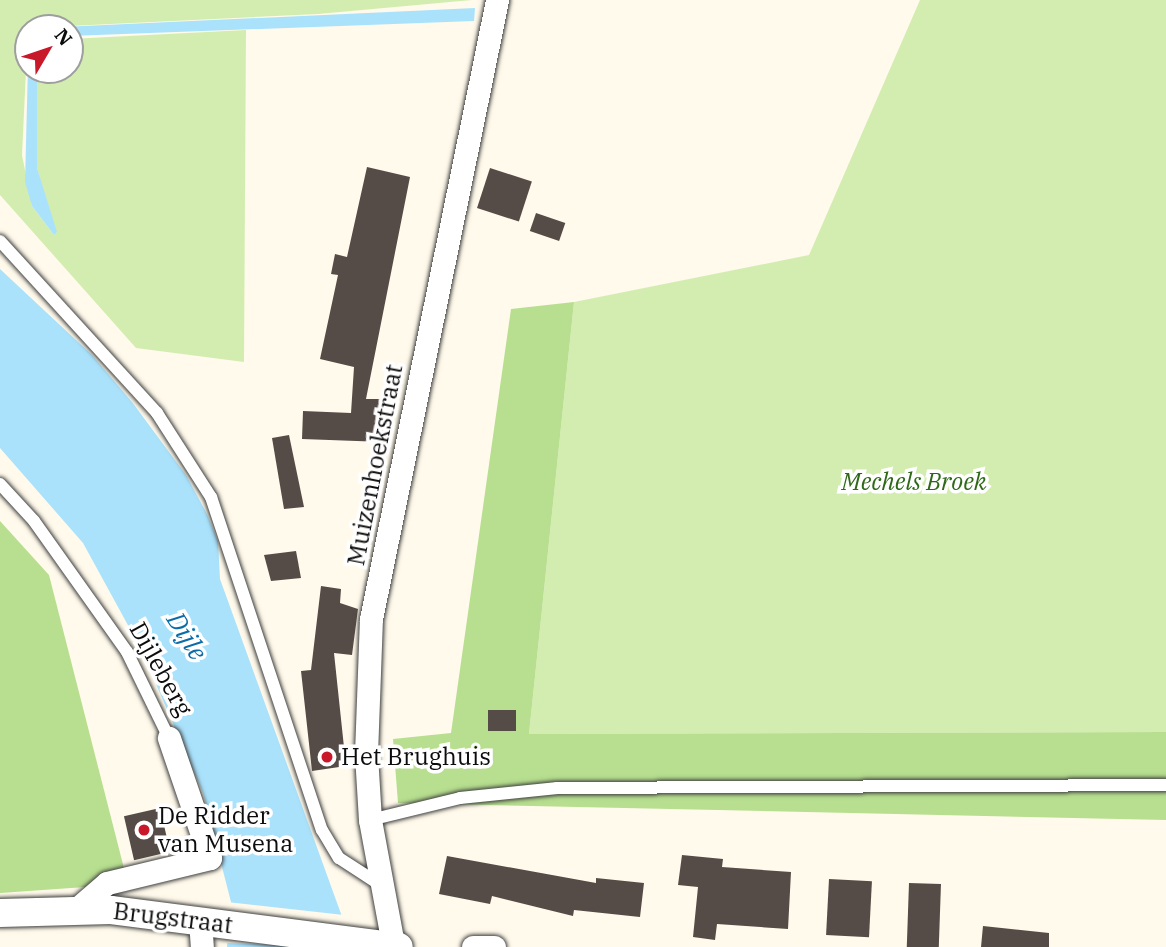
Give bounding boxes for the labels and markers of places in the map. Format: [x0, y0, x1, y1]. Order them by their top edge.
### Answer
place label: Het Brughuis [341, 743, 491, 771]
marker: Het Brughuis [319, 749, 335, 765]
place label: De Ridder van Musena [158, 802, 293, 858]
marker: De Ridder van Musena [136, 822, 152, 838]

